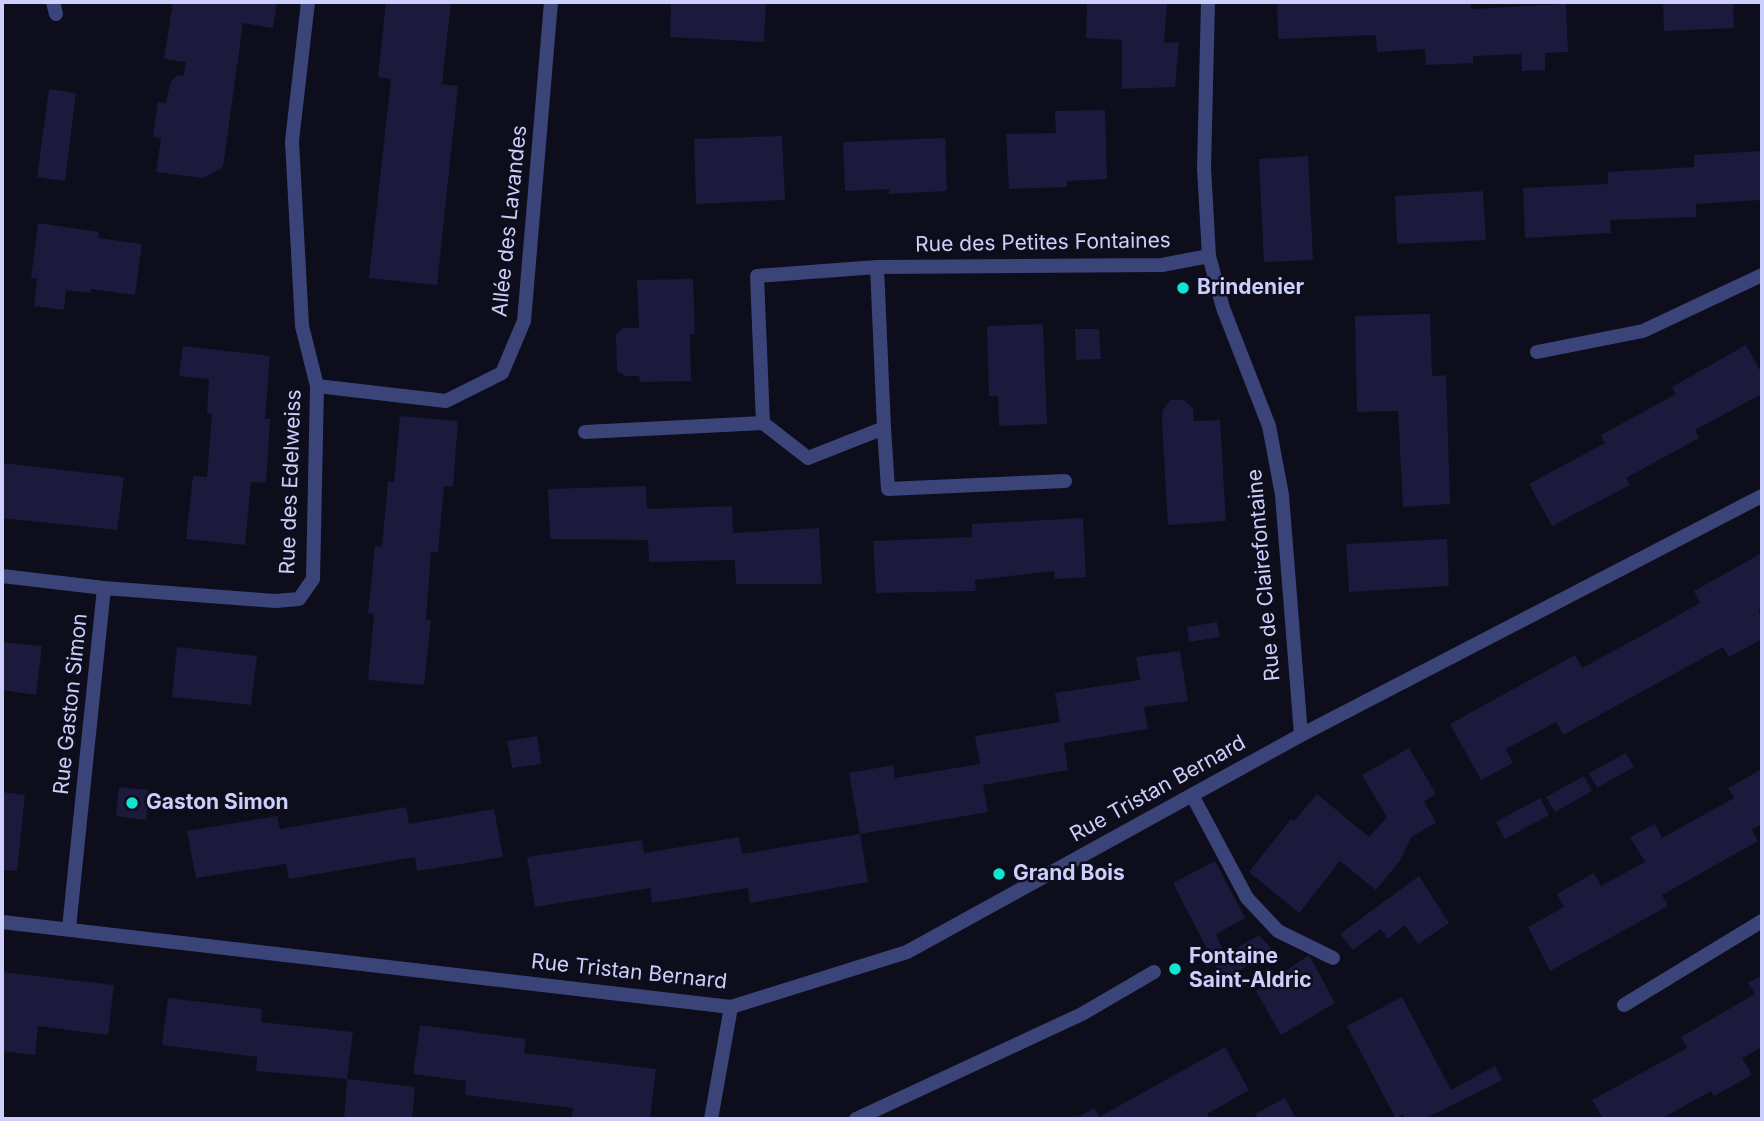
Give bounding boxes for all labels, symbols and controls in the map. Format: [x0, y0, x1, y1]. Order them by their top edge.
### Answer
street label: Allée des Lavandes [487, 124, 533, 318]
street label: Rue des Petites Fontaines [915, 228, 1171, 258]
place label: Brindenier [1197, 275, 1304, 301]
marker: Brindenier [1175, 280, 1191, 296]
street label: Rue des Edelweiss [275, 389, 307, 575]
street label: Rue de Clairefontaine [1242, 468, 1286, 682]
street label: Rue Gaston Simon [49, 612, 93, 796]
street label: Rue Tristan Bernard [1066, 730, 1250, 848]
place label: Gaston Simon [146, 790, 289, 816]
marker: Gaston Simon [124, 795, 140, 811]
place label: Grand Bois [1013, 861, 1125, 887]
marker: Grand Bois [991, 866, 1007, 882]
place label: Fontaine Saint-Aldric [1189, 944, 1312, 994]
street label: Rue Tristan Bernard [530, 949, 728, 995]
marker: Fontaine Saint-Aldric [1167, 961, 1183, 977]

